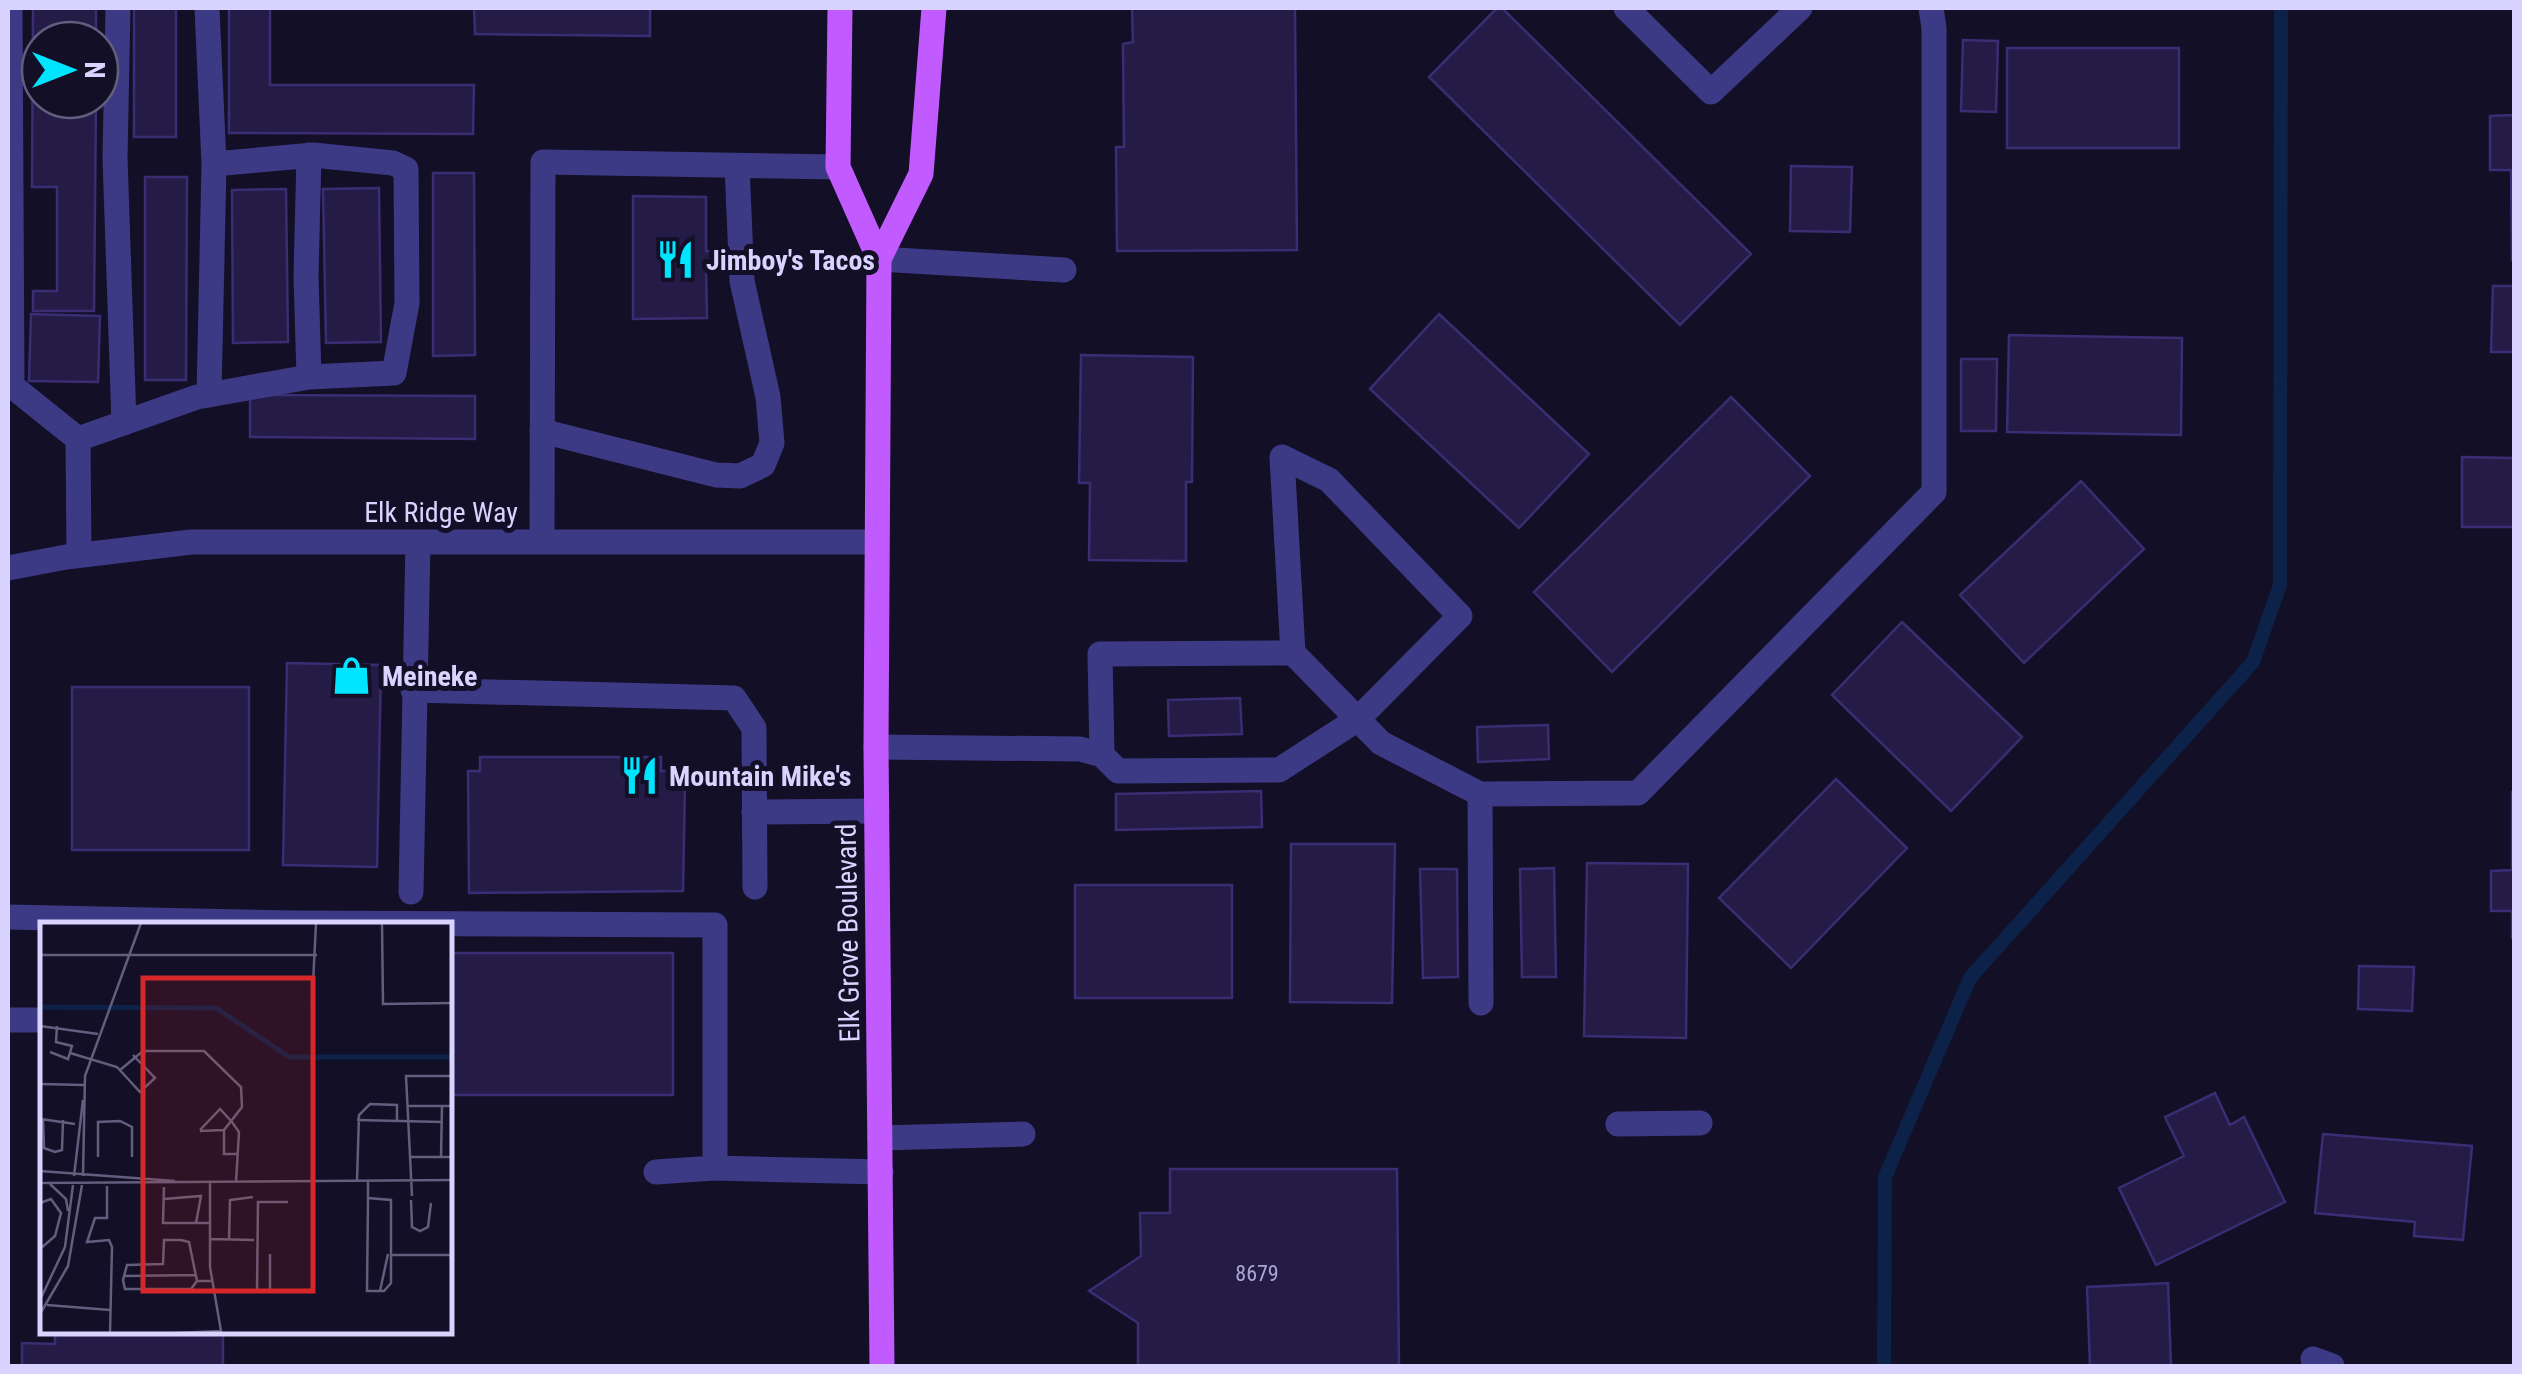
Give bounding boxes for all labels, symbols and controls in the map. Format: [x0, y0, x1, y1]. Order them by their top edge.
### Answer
north arrow [20, 20, 120, 120]
text: N [78, 61, 111, 79]
restaurant icon: Jimboy's Tacos [655, 239, 697, 281]
place label: Jimboy's Tacos [706, 244, 875, 277]
street label: Elk Ridge Way [364, 496, 518, 529]
shop icon: Meineke [331, 655, 373, 697]
place label: Meineke [382, 660, 477, 693]
restaurant icon: Mountain Mike's [618, 755, 660, 797]
place label: Mountain Mike's [669, 760, 851, 793]
street label: Elk Grove Boulevard [830, 823, 866, 1043]
inset map [40, 922, 452, 1334]
house number: 8679 [1235, 1261, 1279, 1286]

